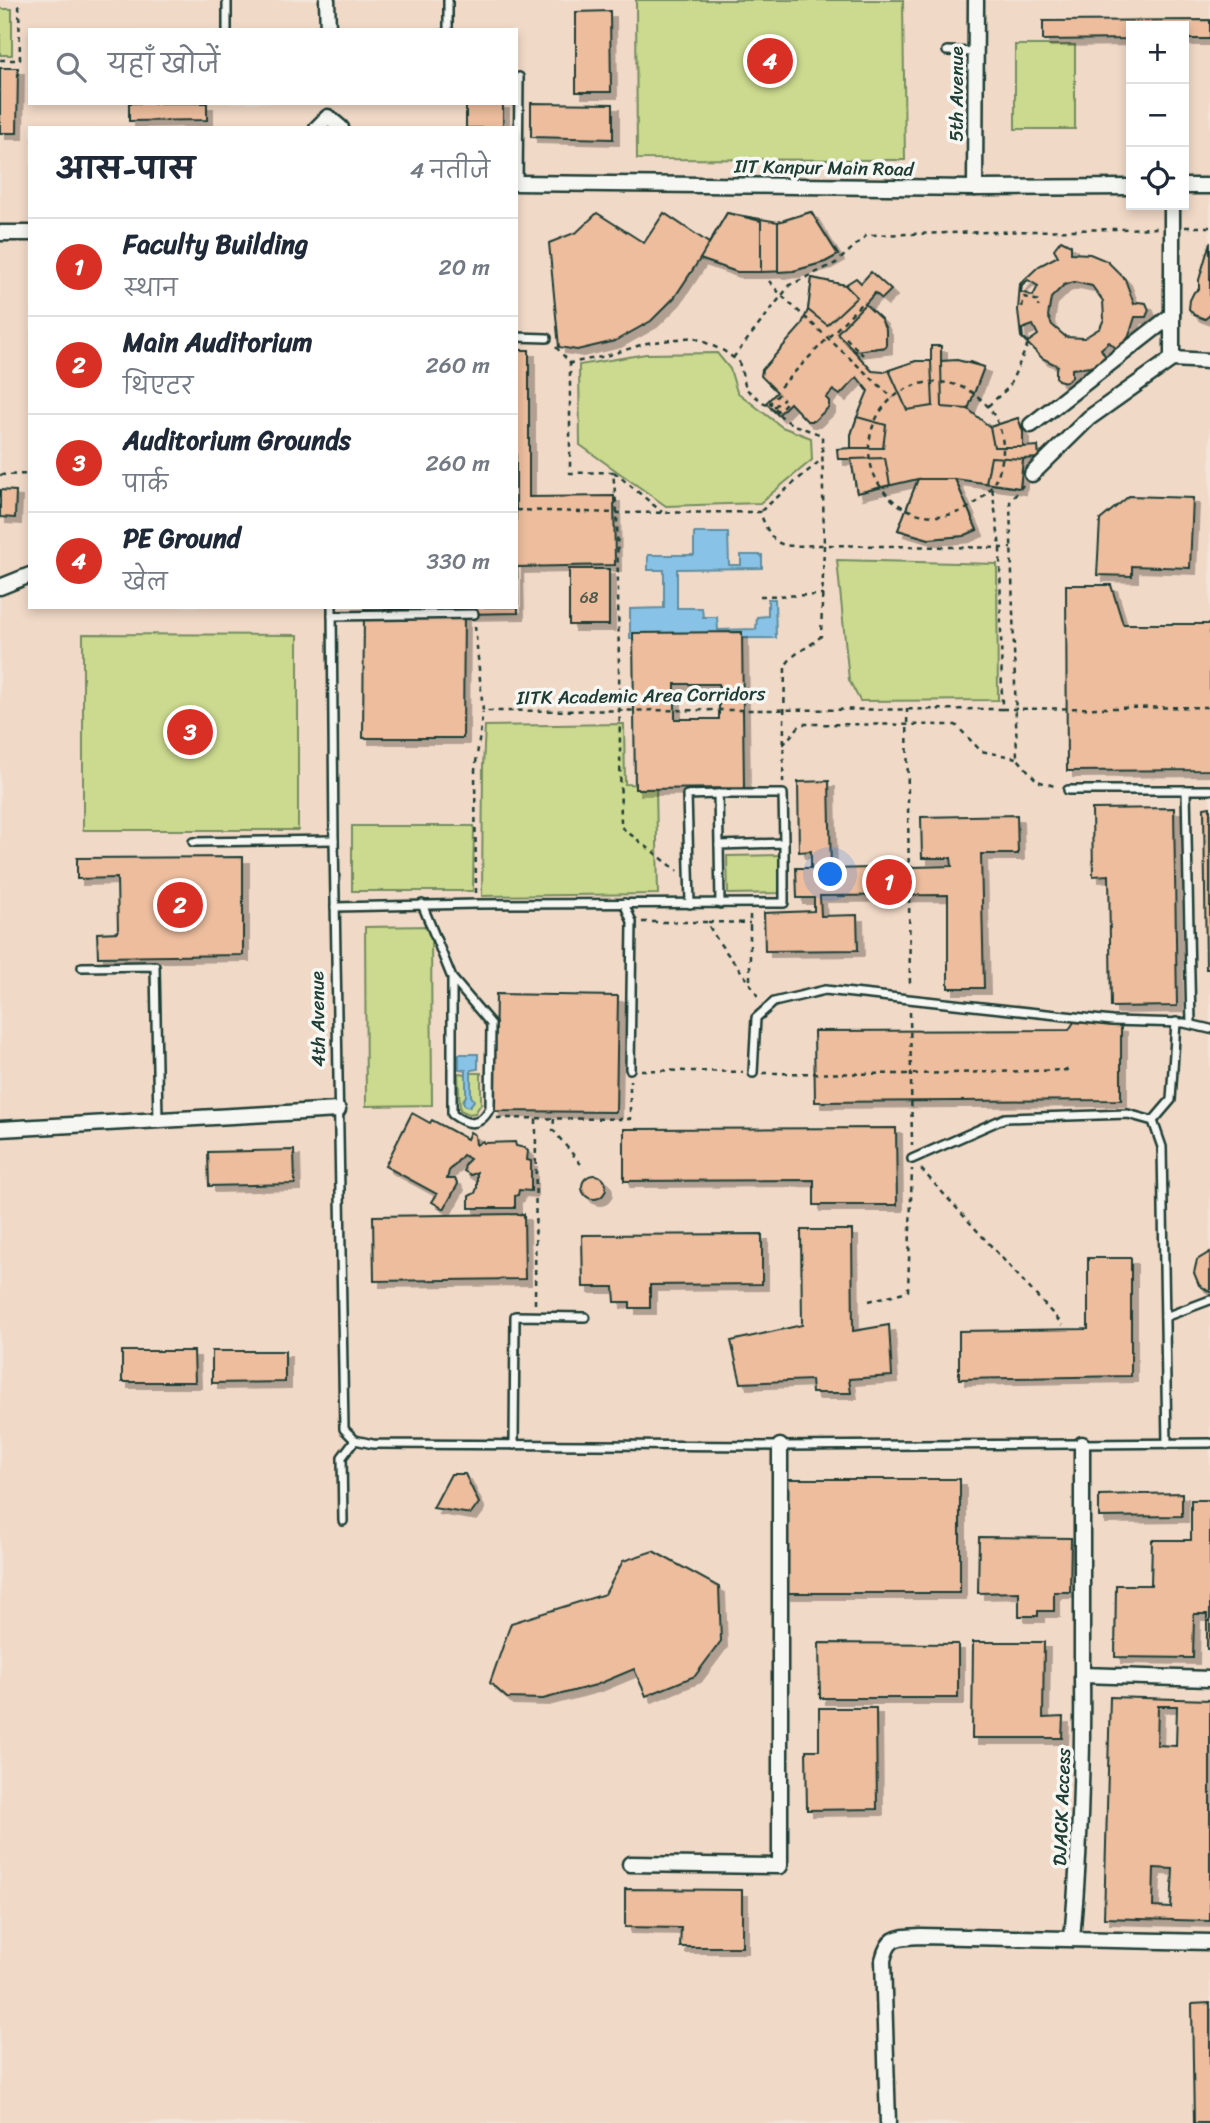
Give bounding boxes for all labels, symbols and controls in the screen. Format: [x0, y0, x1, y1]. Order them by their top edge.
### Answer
map controls [1126, 21, 1189, 210]
button: + [1126, 21, 1189, 84]
search box [28, 28, 518, 105]
pin: 4 [747, 35, 793, 87]
text: यहाँ खोजें [108, 41, 220, 87]
street label: 5th Avenue [940, 46, 973, 142]
icon: search [52, 48, 90, 86]
button: − [1126, 84, 1189, 147]
text: आस-पास [56, 142, 195, 196]
button: locate [1126, 147, 1189, 210]
street label: IIT Kanpur Main Road [733, 149, 915, 186]
text: 4 नतीजे [410, 150, 490, 191]
text: Faculty Building [123, 221, 308, 267]
text: 1 [74, 247, 84, 288]
text: 20 m [439, 247, 490, 288]
text: स्थान [123, 268, 178, 309]
text: Main Auditorium [123, 319, 313, 365]
text: 2 [72, 345, 86, 386]
text: 260 m [425, 345, 490, 386]
text: थिएटर [123, 366, 193, 407]
text: Auditorium Grounds [123, 417, 351, 463]
text: 3 [73, 443, 85, 484]
text: 260 m [425, 443, 490, 484]
text: पार्क [123, 464, 168, 505]
text: PE Ground [123, 515, 240, 561]
text: 4 [72, 541, 86, 582]
text: 330 m [427, 541, 490, 582]
text: खेल [123, 562, 168, 603]
house number: 68 [580, 583, 599, 612]
street label: IITK Academic Area Corridors [515, 677, 766, 714]
pin: 3 [167, 706, 213, 758]
pin: 1 [866, 856, 912, 908]
your location [813, 857, 847, 891]
pin: 2 [157, 879, 203, 931]
street label: 4th Avenue [300, 971, 335, 1067]
street label: DJACK Access [1043, 1747, 1080, 1867]

